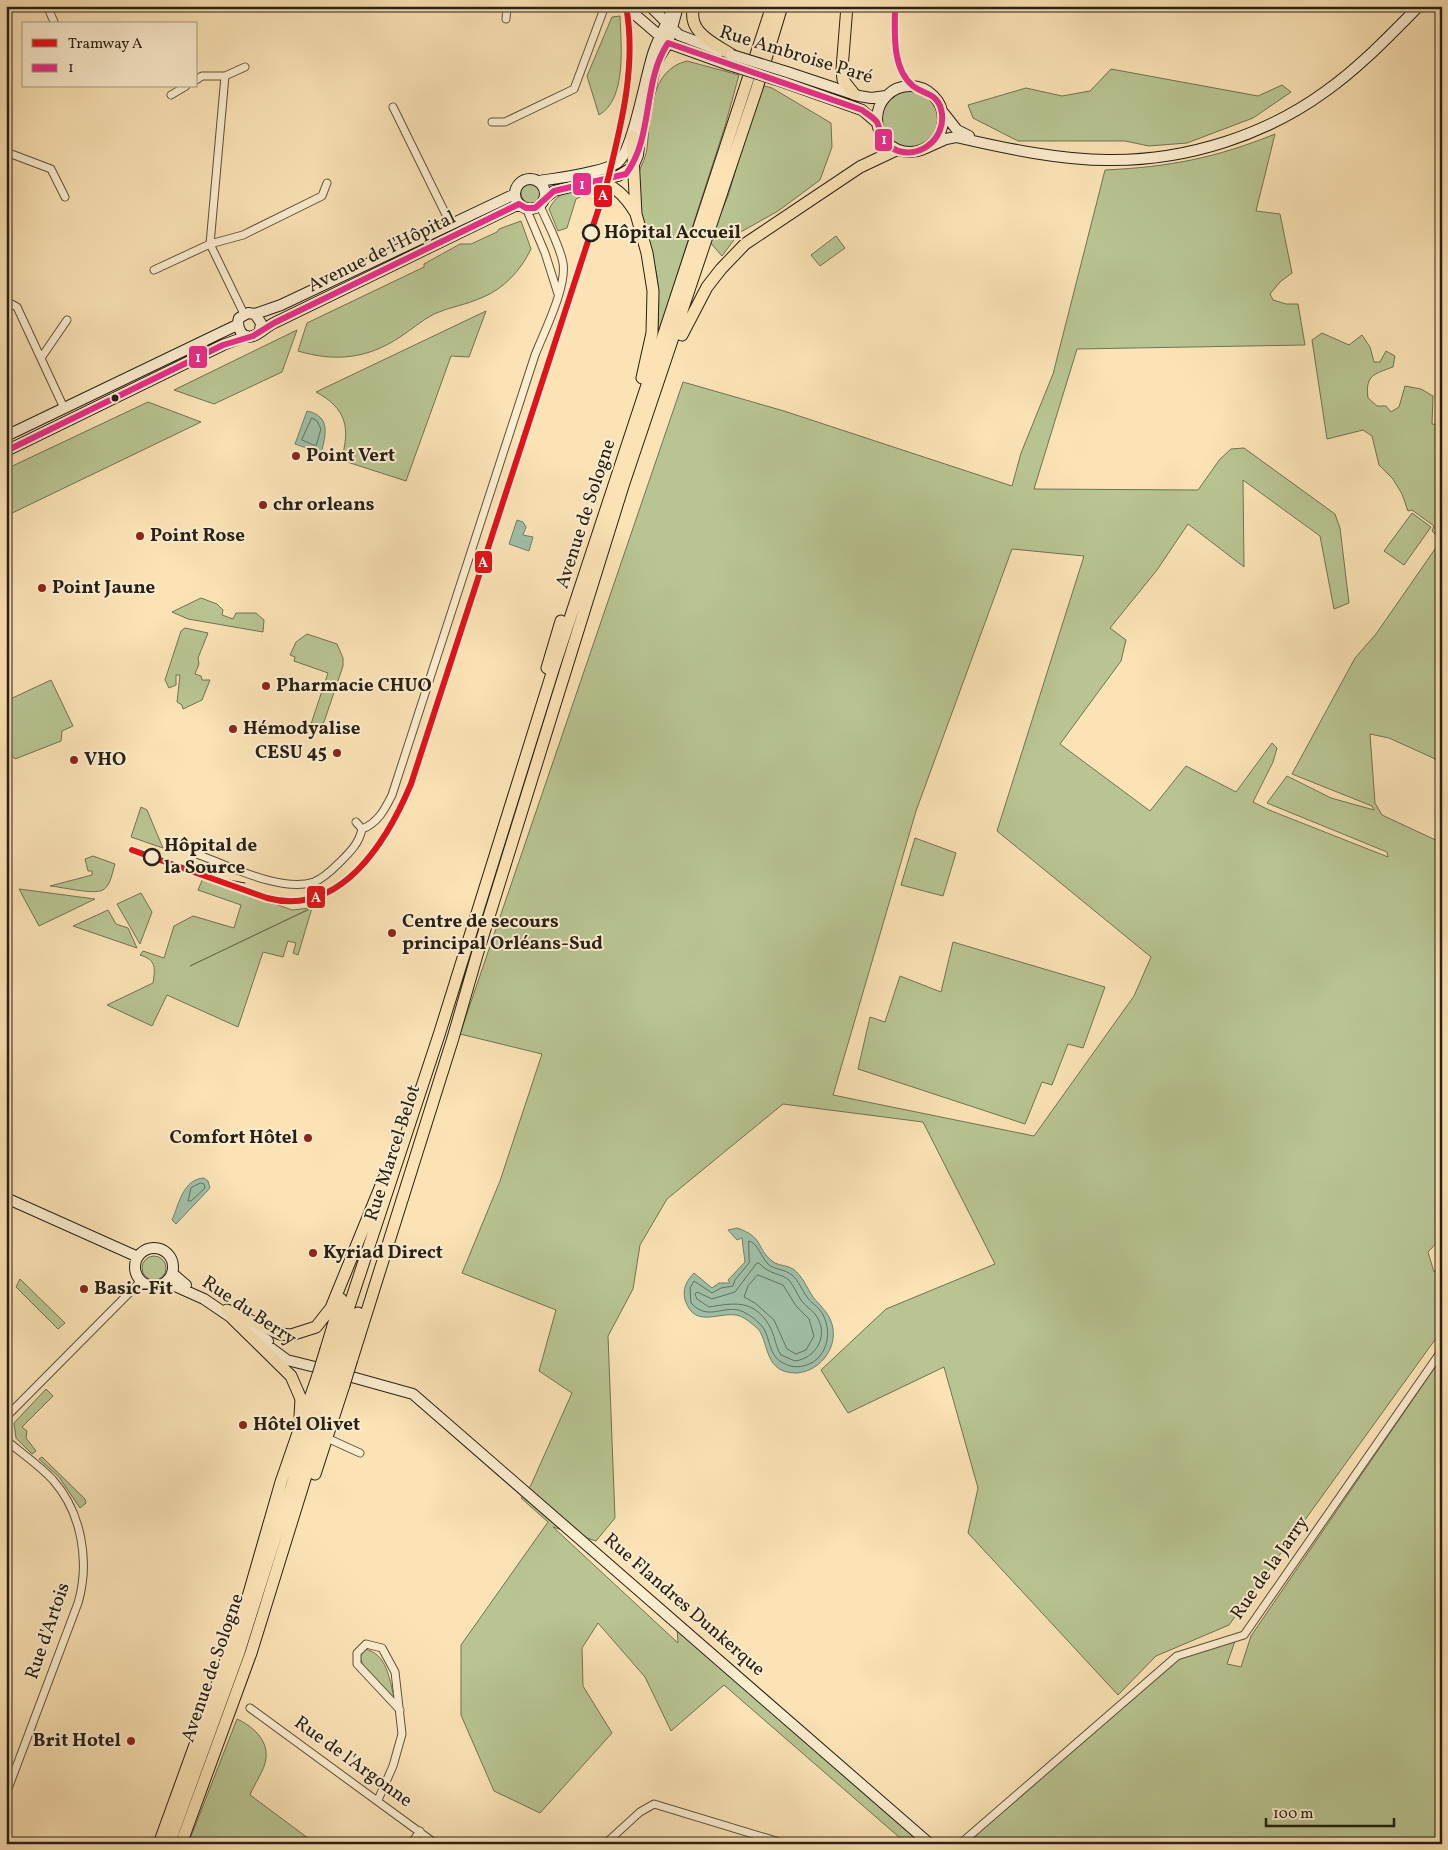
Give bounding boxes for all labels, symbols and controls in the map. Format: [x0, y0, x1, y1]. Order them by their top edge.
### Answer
street label: Rue Ambroise Paré [716, 19, 876, 91]
legend [22, 22, 198, 88]
text: Tramway A [68, 34, 143, 55]
text: 1 [68, 58, 74, 79]
line badge: 1 [874, 128, 893, 152]
text: 1 [881, 131, 887, 150]
line badge: 1 [572, 172, 592, 196]
text: 1 [579, 176, 585, 195]
line badge: A [593, 184, 613, 208]
text: A [598, 187, 608, 206]
street label: Avenue de l'Hôpital [304, 205, 461, 299]
place label: Hôpital Accueil [604, 220, 741, 246]
marker: Hôpital Accueil [582, 224, 600, 242]
line badge: 1 [188, 345, 208, 369]
text: 1 [195, 349, 201, 368]
unlabelled marker [110, 393, 120, 403]
street label: Avenue de Sologne [550, 436, 622, 592]
place label: Point Vert [306, 443, 395, 469]
marker: Point Vert [290, 450, 302, 462]
place label: chr orleans [273, 492, 375, 518]
marker: chr orleans [257, 499, 269, 511]
place label: Point Rose [150, 523, 245, 549]
marker: Point Rose [134, 530, 146, 542]
line badge: A [474, 550, 493, 574]
text: A [478, 554, 488, 573]
place label: Point Jaune [52, 575, 156, 601]
marker: Point Jaune [36, 582, 48, 594]
place label: Pharmacie CHUO [276, 673, 432, 699]
marker: Pharmacie CHUO [260, 680, 272, 692]
place label: Hémodyalise [243, 716, 361, 742]
marker: Hémodyalise [227, 723, 239, 735]
place label: CESU 45 [255, 740, 327, 766]
place label: VHO [84, 747, 126, 773]
marker: CESU 45 [331, 747, 343, 759]
marker: VHO [68, 754, 80, 766]
place label: Hôpital de la Source [164, 833, 257, 881]
marker: Hôpital de la Source [143, 848, 161, 866]
line badge: A [306, 885, 326, 909]
text: A [311, 889, 321, 908]
place label: Centre de secours principal Orléans-Sud [402, 909, 603, 957]
marker: Centre de secours principal Orléans-Sud [386, 927, 398, 939]
street label: Rue Marcel Belot [359, 1081, 427, 1225]
place label: Comfort Hôtel [170, 1125, 298, 1151]
marker: Comfort Hôtel [302, 1132, 314, 1144]
place label: Kyriad Direct [323, 1240, 443, 1266]
marker: Kyriad Direct [307, 1247, 319, 1259]
street label: Rue du Berry [197, 1270, 301, 1352]
place label: Basic-Fit [94, 1276, 173, 1302]
marker: Basic-Fit [78, 1283, 90, 1295]
place label: Hôtel Olivet [253, 1412, 360, 1438]
marker: Hôtel Olivet [237, 1419, 249, 1431]
street label: Rue de la Jarry [1225, 1511, 1315, 1625]
street label: Rue Flandres Dunkerque [598, 1528, 770, 1682]
street label: Rue d'Artois [19, 1579, 77, 1683]
street label: Avenue de Sologne [175, 1590, 251, 1746]
street label: Rue de l'Argonne [289, 1710, 417, 1814]
place label: Brit Hotel [33, 1728, 121, 1754]
marker: Brit Hotel [125, 1735, 137, 1747]
scale bar [1266, 1795, 1393, 1827]
text: 100 m [1273, 1804, 1313, 1825]

